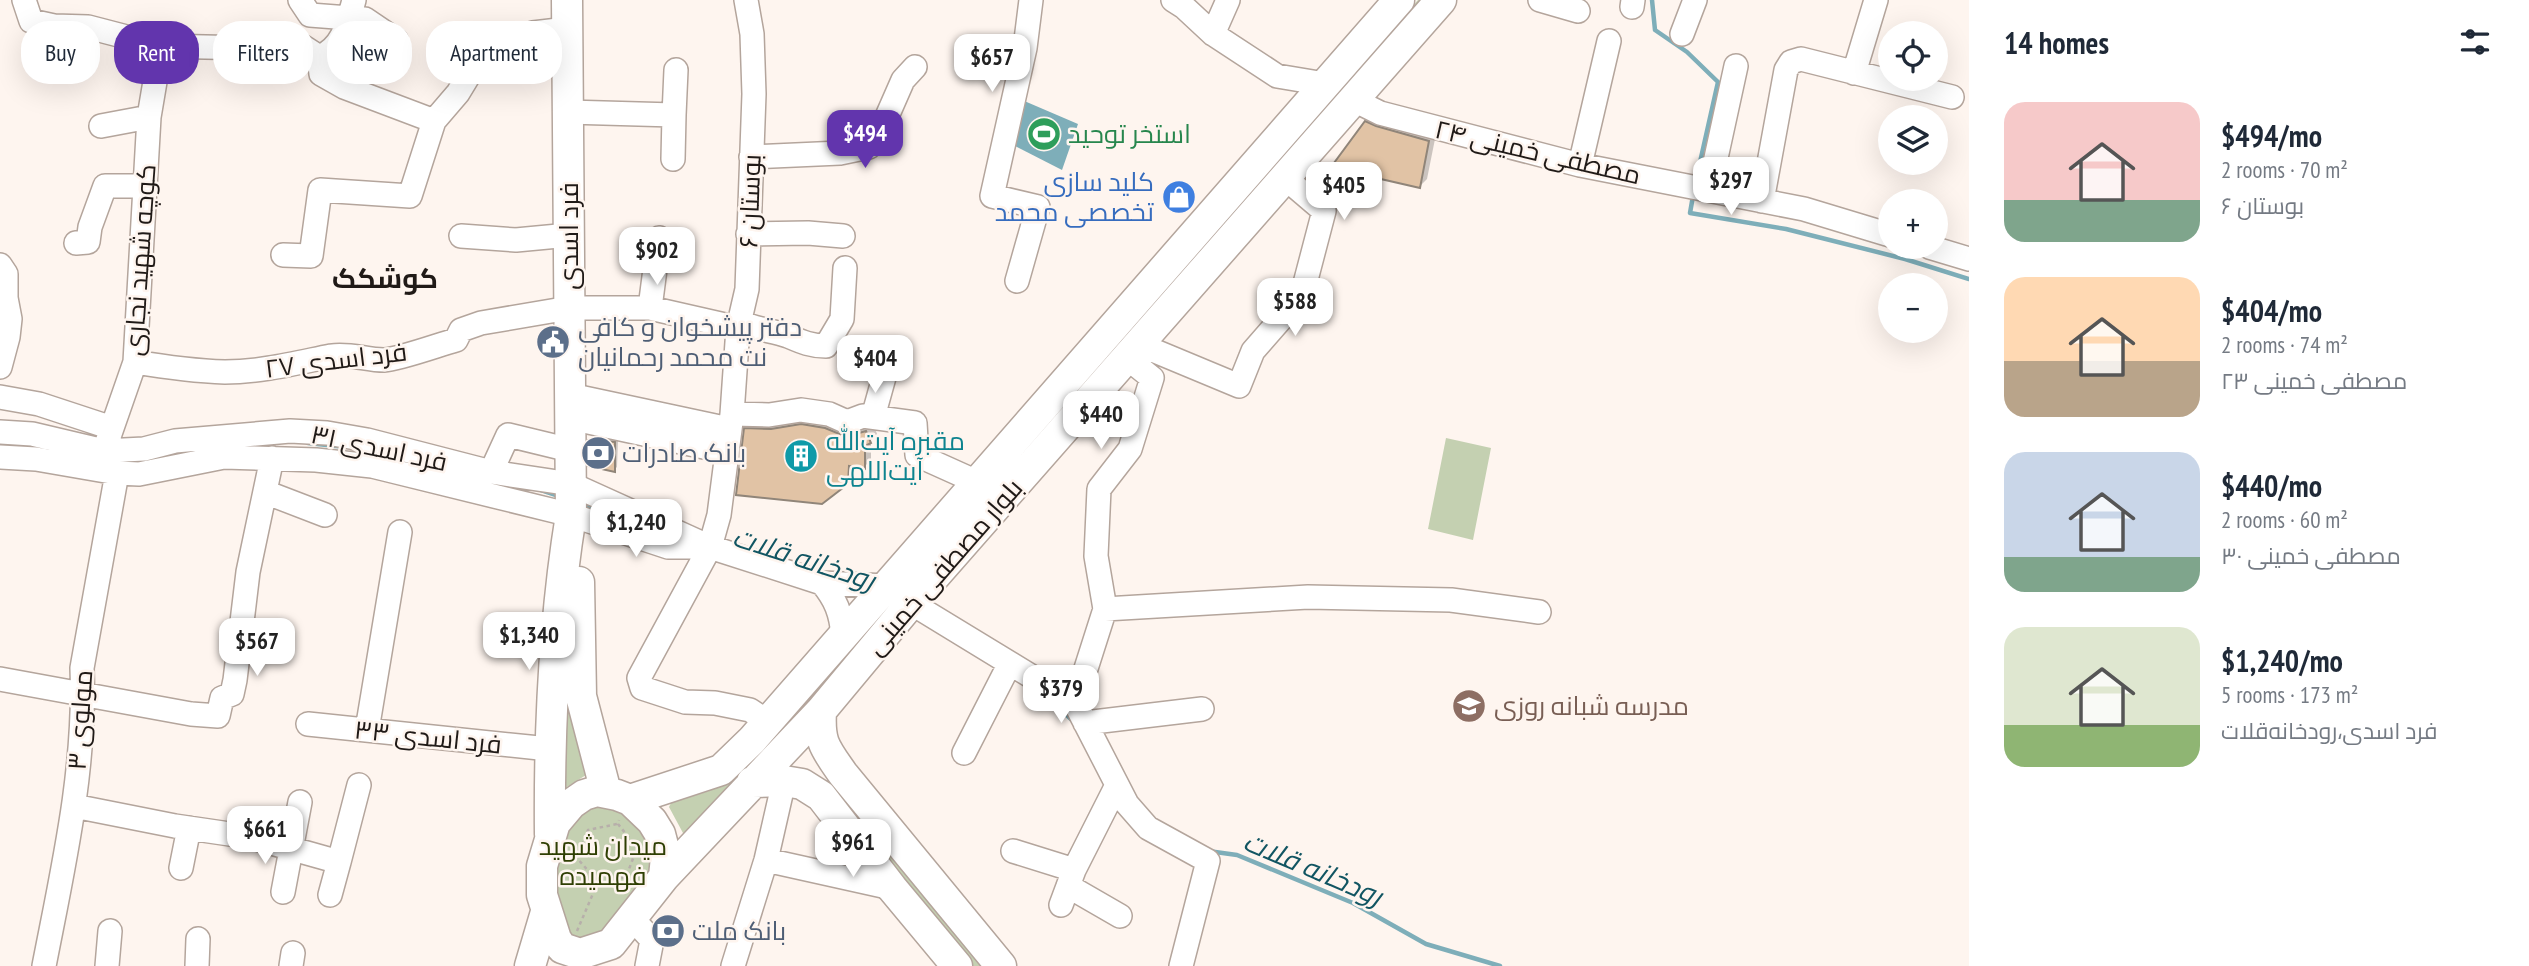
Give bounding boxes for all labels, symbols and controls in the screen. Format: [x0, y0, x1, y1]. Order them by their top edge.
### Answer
chip: Buy [21, 21, 100, 84]
chip: Rent [114, 21, 199, 84]
chip: Filters [213, 21, 313, 84]
chip: New [327, 21, 412, 84]
chip: Apartment [426, 21, 562, 84]
map controls [1878, 21, 1948, 343]
button: locate [1878, 21, 1948, 91]
text: 14 homes [2004, 23, 2109, 62]
icon: filters [2456, 23, 2494, 61]
pin: $657 [951, 34, 1033, 94]
text: $657 [970, 42, 1014, 71]
button: layers [1878, 105, 1948, 175]
pin: $494 [824, 110, 906, 170]
street label: مصطفی خمینی ۲۴ [1432, 112, 1644, 191]
sports icon: استخر توحید [1025, 115, 1063, 153]
text: $494/mo [2221, 116, 2322, 155]
place label: استخر توحید [1068, 117, 1191, 150]
text: $494 [843, 118, 887, 147]
icon: home [2060, 130, 2144, 214]
street label: بوستان ۶ [731, 153, 768, 249]
text: 2 rooms · 70 m² [2221, 155, 2348, 184]
pin: $297 [1690, 158, 1772, 217]
pin: $405 [1303, 162, 1385, 222]
street label: کوچه شهید ‌نجاری [116, 163, 164, 357]
place label: کلید سازی تخصصی محمد [995, 165, 1154, 228]
text: $297 [1709, 165, 1753, 194]
text: $405 [1322, 170, 1366, 199]
shop icon: کلید سازی تخصصی محمد [1160, 178, 1198, 216]
street label: فرد اسدی [552, 182, 585, 290]
button: + [1878, 189, 1948, 259]
text: بوستان ۶ [2221, 191, 2304, 220]
pin: $902 [616, 228, 698, 287]
text: $902 [635, 235, 679, 264]
district label: کوشکک [332, 259, 438, 296]
button: − [1878, 273, 1948, 343]
pin: $588 [1254, 278, 1336, 338]
text: $588 [1273, 286, 1317, 315]
text: $404/mo [2221, 291, 2322, 330]
icon: home [2060, 305, 2144, 389]
place label: دفتر پیشخوان و کافی نت محمد رحمانیان [578, 310, 802, 373]
public building icon: دفتر پیشخوان و کافی نت محمد رحمانیان [534, 323, 572, 361]
text: 2 rooms · 74 m² [2221, 330, 2348, 359]
street label: فرد اسدی ۲۷ [263, 334, 409, 385]
pin: $404 [834, 336, 916, 395]
text: $404 [853, 343, 897, 372]
text: مصطفی خمینی ۲۳ [2221, 366, 2407, 395]
pin: $440 [1060, 392, 1142, 451]
text: $440 [1079, 399, 1123, 428]
street label: فرد اسدی ۳۱ [308, 417, 450, 478]
place label: مقبره آیت‌الله آیت‌اللهی [826, 424, 965, 487]
bank icon: بانک صادرات [579, 434, 617, 472]
place label: بانک صادرات [622, 436, 746, 469]
building icon: مقبره آیت‌الله آیت‌اللهی [782, 437, 820, 475]
text: $440/mo [2221, 466, 2322, 505]
street label: بلوار مصطفی خمینی [858, 472, 1029, 662]
icon: home [2060, 480, 2144, 564]
pin: $1,240 [579, 500, 693, 559]
text: 2 rooms · 60 m² [2221, 505, 2348, 534]
text: $1,240 [606, 507, 666, 536]
water label: رودخانه قلات [728, 517, 882, 598]
text: مصطفی خمینی ۳۰ [2221, 541, 2401, 570]
pin: $1,340 [472, 612, 586, 672]
pin: $567 [216, 618, 298, 678]
text: $1,340 [499, 620, 559, 649]
text: $567 [235, 626, 279, 655]
text: $1,240/mo [2221, 641, 2343, 680]
icon: home [2060, 655, 2144, 739]
pin: $379 [1020, 666, 1102, 725]
street label: مولوی ۳ [60, 669, 99, 771]
text: $379 [1039, 673, 1083, 702]
text: 5 rooms · 173 m² [2221, 680, 2358, 709]
school or university icon: مدرسه شبانه روزی [1450, 687, 1488, 725]
place label: مدرسه شبانه روزی [1494, 689, 1689, 722]
street label: فرد اسدی ۳۳ [353, 712, 503, 761]
text: فرد اسدی،رودخانه‌قلات [2221, 716, 2437, 745]
pin: $661 [224, 806, 306, 866]
text: $661 [243, 814, 287, 843]
pin: $961 [812, 820, 894, 879]
water label: رودخانه قلات [1238, 822, 1390, 914]
text: $961 [831, 827, 875, 856]
park label: میدان شهید فهمیده [539, 829, 667, 892]
bank icon: بانک ملت [649, 912, 687, 950]
place label: بانک ملت [692, 914, 786, 947]

